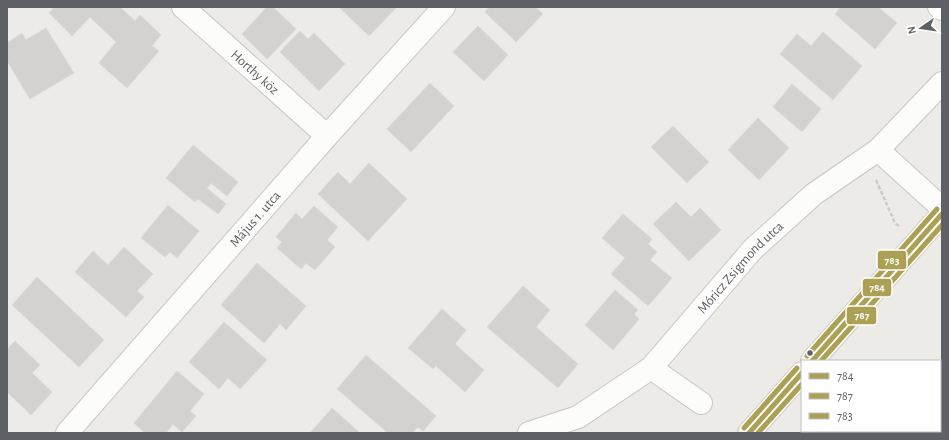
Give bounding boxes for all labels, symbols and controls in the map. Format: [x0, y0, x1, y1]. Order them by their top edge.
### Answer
north arrow [901, 8, 941, 48]
text: N [906, 25, 918, 35]
street label: Horthy köz [228, 48, 281, 98]
street label: Május 1. utca [227, 188, 284, 250]
street label: Móricz Zsigmond utca [695, 219, 787, 316]
line badge: 783 [877, 250, 907, 270]
text: 783 [885, 255, 900, 266]
line badge: 784 [862, 278, 892, 297]
text: 784 [869, 282, 885, 293]
line badge: 787 [846, 306, 877, 325]
text: 787 [855, 310, 870, 321]
unlabelled marker [805, 348, 815, 358]
legend [801, 360, 941, 432]
text: 784 [837, 370, 854, 382]
text: 787 [837, 390, 853, 402]
text: 783 [837, 410, 853, 422]

